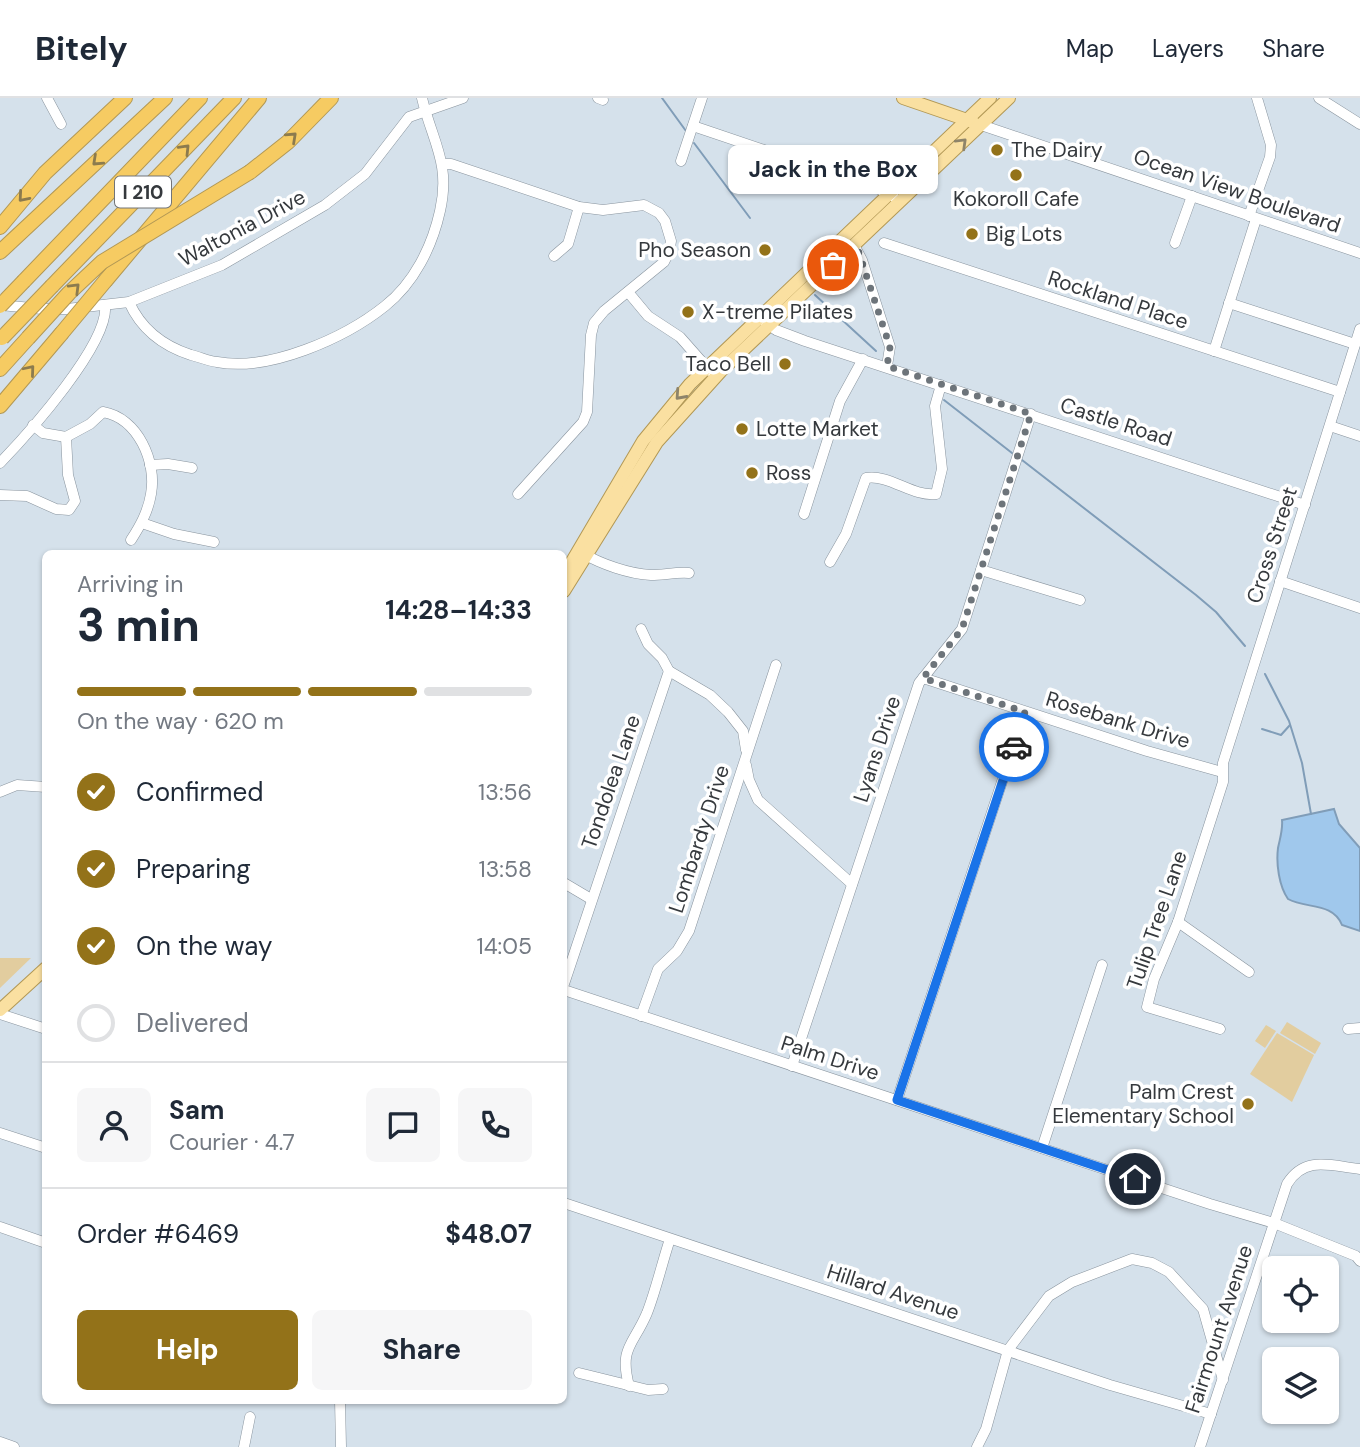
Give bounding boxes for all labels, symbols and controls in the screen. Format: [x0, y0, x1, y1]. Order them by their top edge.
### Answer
text: Bitely [35, 27, 128, 70]
text: Map [1066, 33, 1114, 64]
text: Layers [1152, 33, 1224, 64]
text: Share [1262, 33, 1325, 64]
one-way arrow [284, 133, 297, 145]
place label: The Dairy [1011, 136, 1103, 164]
one-way arrow [954, 139, 967, 152]
marker: The Dairy [989, 142, 1005, 158]
street label: Ocean View Boulevard [1130, 142, 1344, 240]
one-way arrow [176, 144, 189, 157]
callout: Jack in the Box [728, 146, 938, 195]
one-way arrow [92, 153, 105, 165]
text: Jack in the Box [748, 154, 918, 184]
marker: Kokoroll Cafe [1008, 167, 1024, 183]
road number: I 210 [115, 176, 171, 208]
street label: Waltonia Drive [174, 183, 310, 273]
place label: Kokoroll Cafe [953, 185, 1079, 213]
one-way arrow [19, 188, 31, 201]
place label: Big Lots [986, 220, 1062, 248]
marker: Big Lots [964, 226, 980, 242]
pin [803, 235, 863, 295]
place label: Pho Season [638, 236, 751, 264]
marker: Pho Season [757, 242, 773, 258]
icon: bag [814, 246, 852, 284]
street label: Rockland Place [1044, 264, 1192, 336]
one-way arrow [66, 283, 79, 296]
place label: X-treme Pilates [702, 298, 853, 326]
marker: X-treme Pilates [680, 304, 696, 320]
place label: Taco Bell [685, 350, 771, 378]
marker: Taco Bell [777, 356, 793, 372]
one-way arrow [22, 365, 35, 378]
one-way arrow [676, 387, 688, 400]
street label: Castle Road [1057, 391, 1175, 453]
place label: Lotte Market [756, 415, 879, 443]
marker: Lotte Market [734, 421, 750, 437]
place label: Ross [766, 459, 811, 487]
marker: Ross [744, 465, 760, 481]
street label: Cross Street [1240, 483, 1304, 607]
text: Arriving in [77, 569, 183, 599]
text: 14:28–14:33 [385, 593, 532, 627]
text: 3 min [77, 595, 200, 655]
street label: Rosebank Drive [1043, 685, 1194, 755]
street label: Lyans Drive [847, 692, 907, 806]
text: On the way · 620 m [77, 706, 284, 736]
street label: Tondolea Lane [575, 711, 647, 853]
courier [979, 712, 1049, 782]
icon: car [995, 728, 1033, 766]
street label: Lombardy Drive [662, 761, 736, 917]
icon: check [77, 773, 115, 811]
text: Confirmed [136, 775, 263, 809]
text: 13:56 [478, 777, 532, 807]
street label: Tulip Tree Lane [1120, 847, 1194, 993]
icon: check [77, 850, 115, 888]
text: Preparing [136, 852, 251, 886]
text: 13:58 [479, 854, 532, 884]
icon: check [77, 927, 115, 965]
text: On the way [136, 929, 272, 963]
text: 14:05 [476, 931, 532, 961]
text: Delivered [136, 1006, 249, 1040]
street label: Palm Drive [777, 1029, 883, 1087]
place label: Palm Crest Elementary School [1052, 1078, 1234, 1130]
button: person [77, 1088, 151, 1162]
button: chat [366, 1088, 440, 1162]
button: phone [458, 1088, 532, 1162]
text: Sam [169, 1093, 224, 1127]
marker: Palm Crest Elementary School [1240, 1096, 1256, 1112]
text: Courier · 4.7 [169, 1127, 295, 1157]
pin [1105, 1149, 1165, 1209]
icon: home [1116, 1160, 1154, 1198]
text: Order #6469 [77, 1217, 239, 1251]
text: $48.07 [445, 1217, 532, 1251]
street label: Fairmount Avenue [1179, 1241, 1259, 1417]
map controls [1262, 1256, 1339, 1424]
button: locate [1262, 1256, 1339, 1333]
street label: Hillard Avenue [823, 1257, 963, 1327]
button: Help [77, 1310, 298, 1390]
button: Share [312, 1310, 532, 1390]
button: layers [1262, 1347, 1339, 1424]

